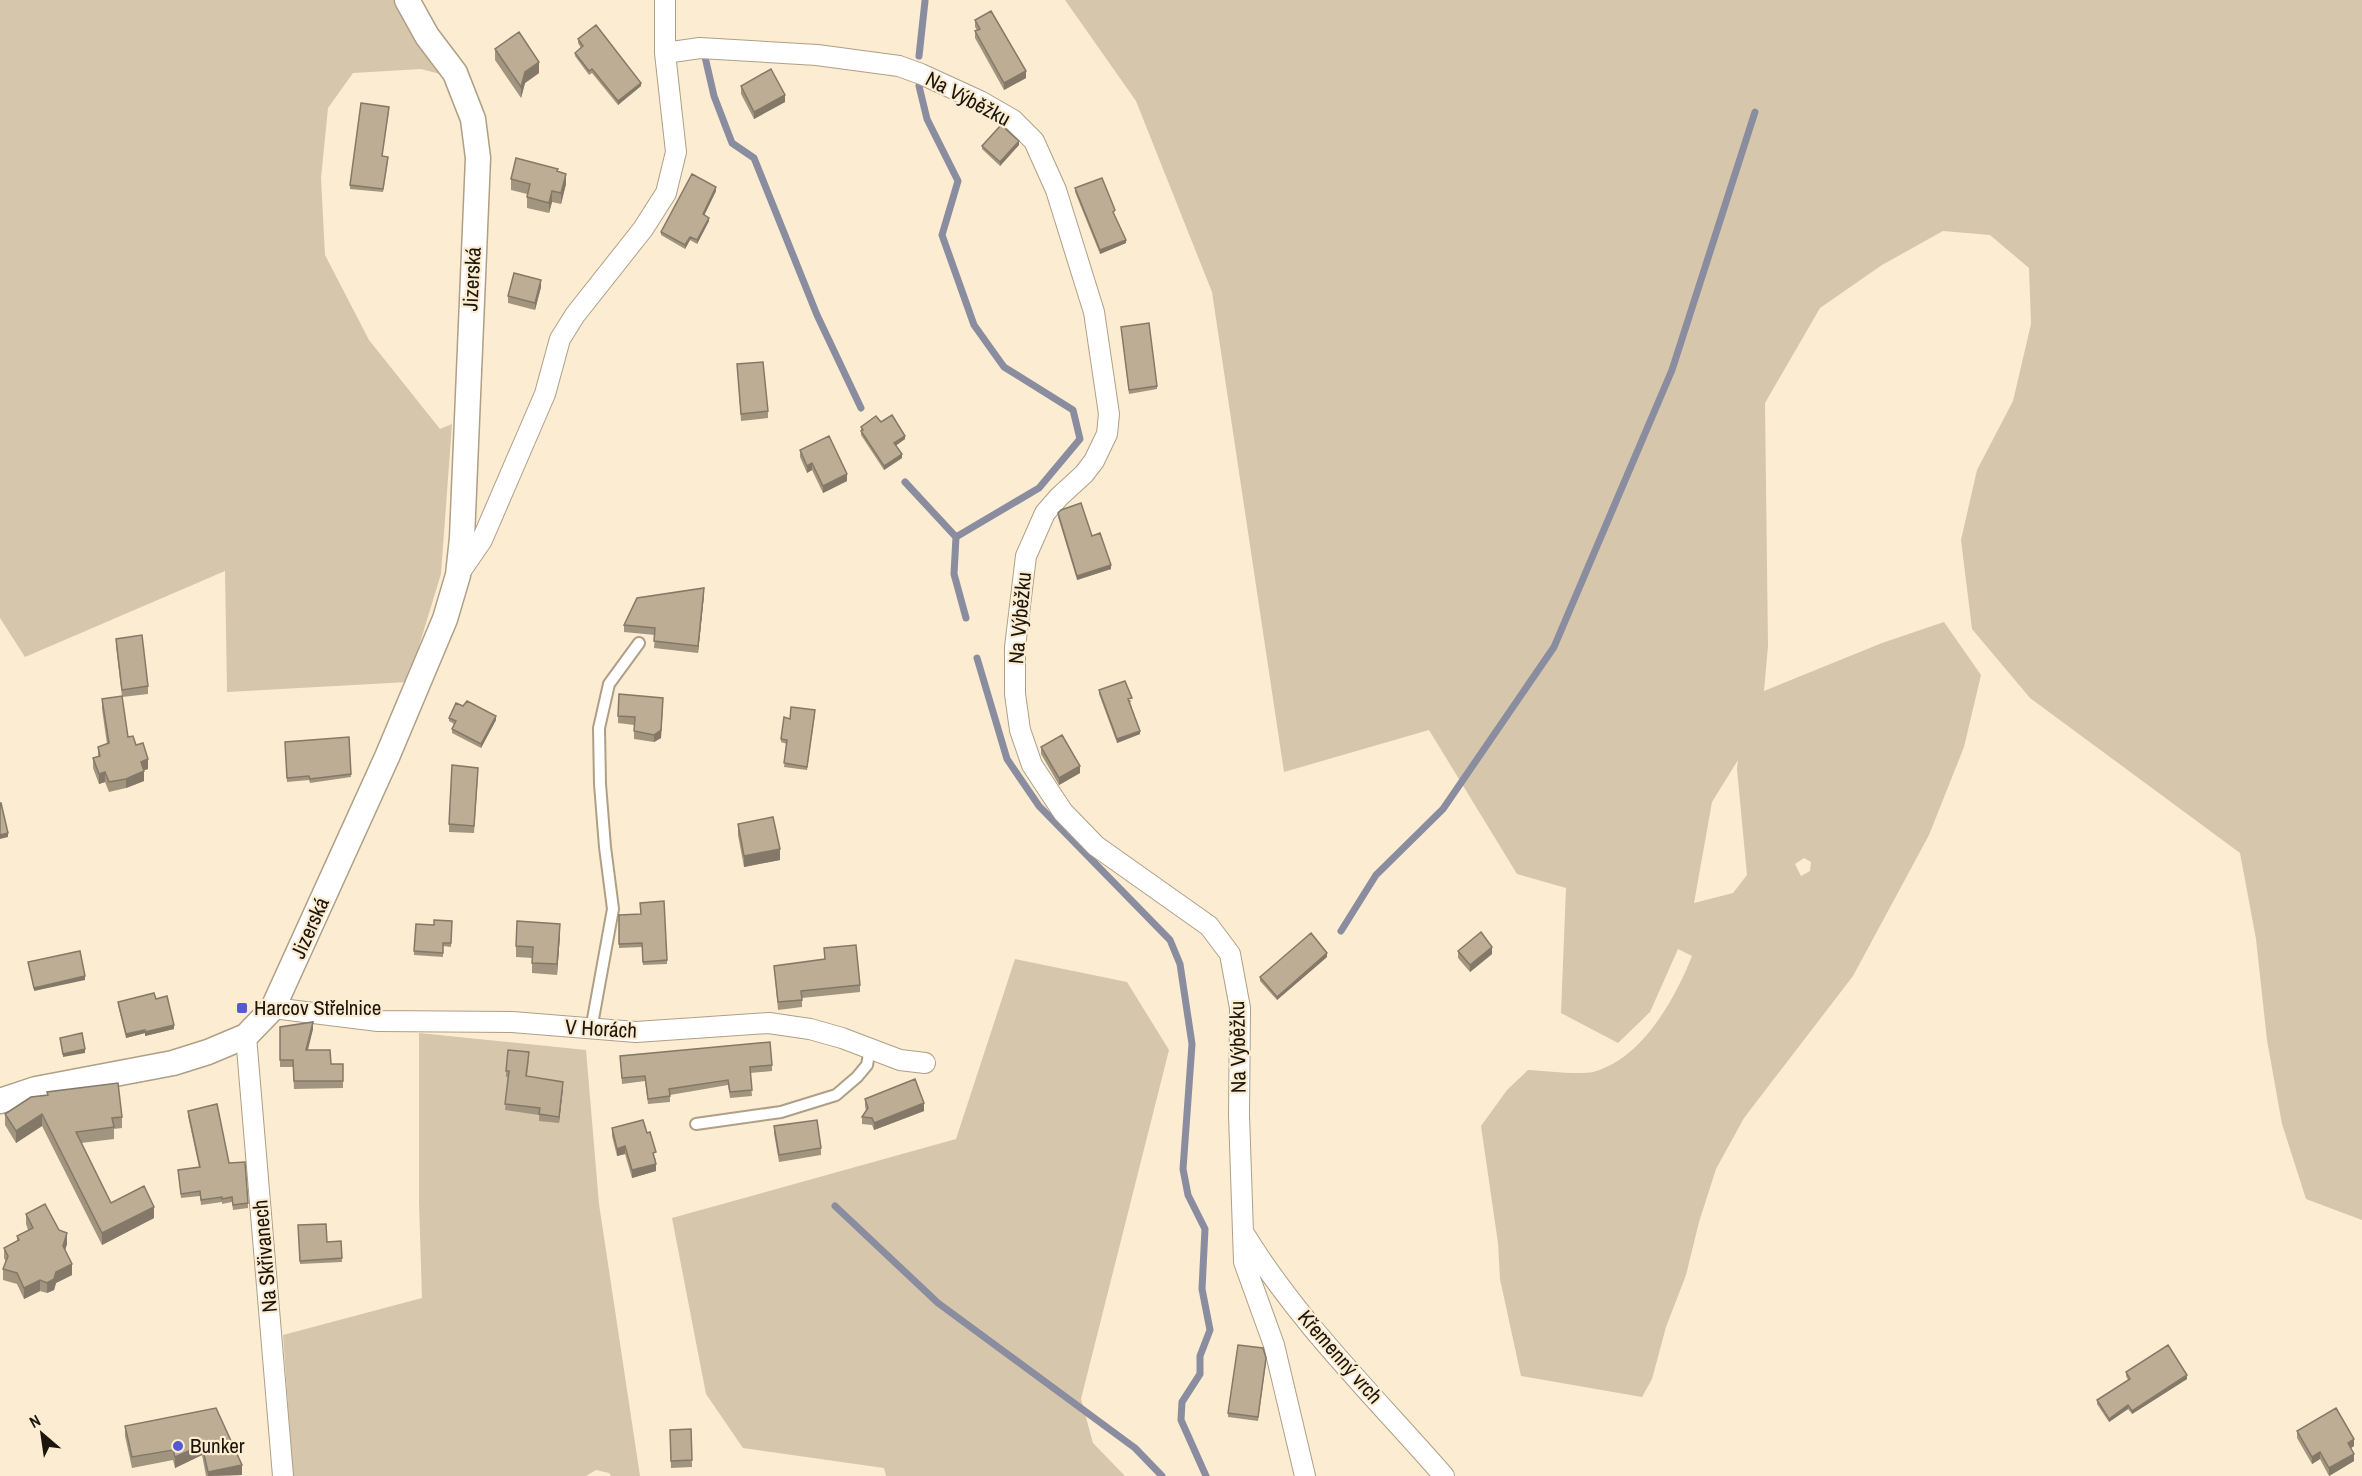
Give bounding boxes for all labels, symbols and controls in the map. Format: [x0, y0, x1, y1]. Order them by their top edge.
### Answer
street label: Na Výběžku [921, 64, 1016, 133]
street label: Jizerská [455, 246, 488, 312]
street label: Na Výběžku [1001, 571, 1038, 665]
street label: Jizerská [283, 892, 336, 963]
place label: Harcov Střelnice [254, 993, 381, 1022]
marker: Harcov Střelnice [235, 1001, 249, 1015]
street label: Na Výběžku [1222, 1001, 1253, 1093]
street label: V Horách [564, 1012, 638, 1045]
street label: Na Skřivanech [245, 1199, 284, 1314]
street label: Křemenný vrch [1291, 1303, 1389, 1410]
north arrow [12, 1404, 72, 1464]
text: N [25, 1409, 44, 1433]
place label: Bunker [190, 1431, 245, 1460]
marker: Bunker [171, 1439, 185, 1453]

